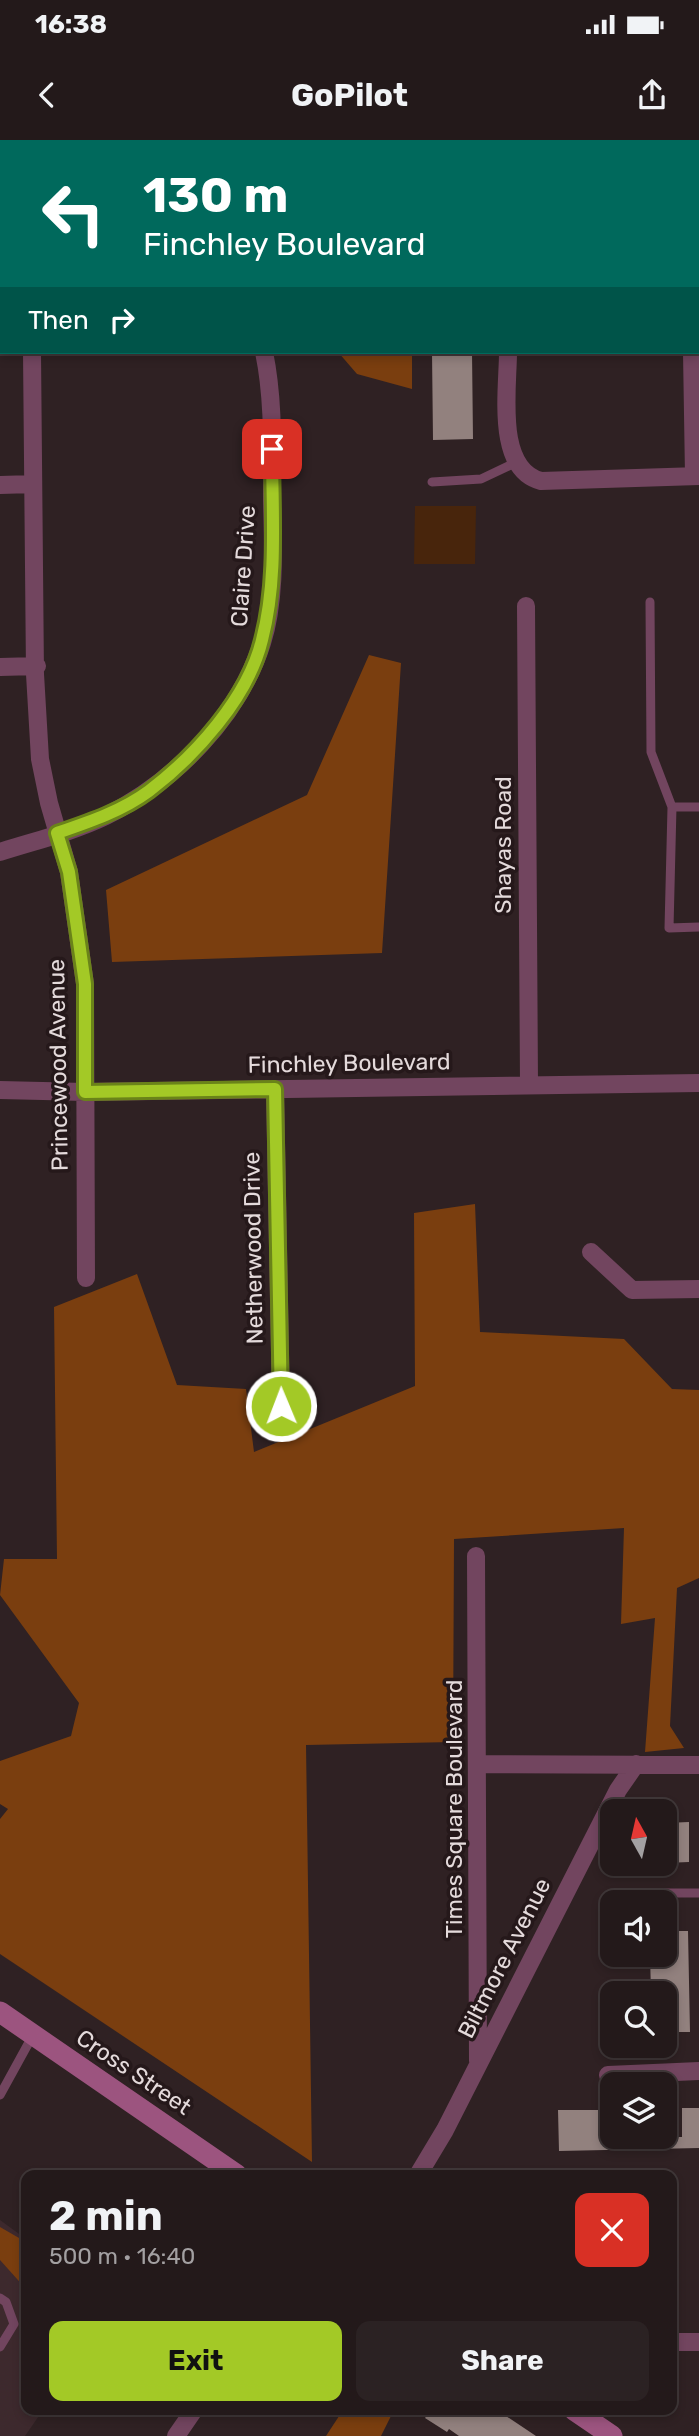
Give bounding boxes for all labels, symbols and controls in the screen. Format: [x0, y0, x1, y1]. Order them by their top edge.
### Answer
text: 16:38 [35, 9, 107, 40]
icon: back [28, 76, 66, 114]
text: GoPilot [291, 76, 408, 114]
icon: share [633, 76, 671, 114]
text: 130 m [143, 166, 288, 224]
icon: left [28, 168, 119, 259]
text: Finchley Boulevard [143, 225, 425, 263]
icon: right [103, 301, 141, 339]
text: Then [28, 305, 89, 336]
pin [242, 419, 302, 479]
icon: arrive [253, 430, 291, 468]
street label: Claire Drive [225, 504, 261, 628]
street label: Shayas Road [489, 776, 517, 914]
street label: Princewood Avenue [42, 959, 74, 1171]
street label: Finchley Boulevard [247, 1047, 451, 1079]
street label: Netherwood Drive [237, 1151, 269, 1345]
position arrow [244, 1369, 318, 1443]
street label: Times Square Boulevard [440, 1680, 468, 1938]
north arrow [600, 1799, 677, 1876]
map controls [600, 1799, 677, 2149]
street label: Biltmore Avenue [452, 1873, 556, 2043]
button: sound [600, 1890, 677, 1967]
button: search [600, 1981, 677, 2058]
street label: Cross Street [71, 2023, 197, 2121]
button: layers [600, 2072, 677, 2149]
text: 2 min [49, 2191, 163, 2241]
button: close [575, 2193, 649, 2267]
text: 500 m · 16:40 [49, 2242, 195, 2270]
button: Exit [49, 2321, 342, 2401]
button: Share [356, 2321, 649, 2401]

